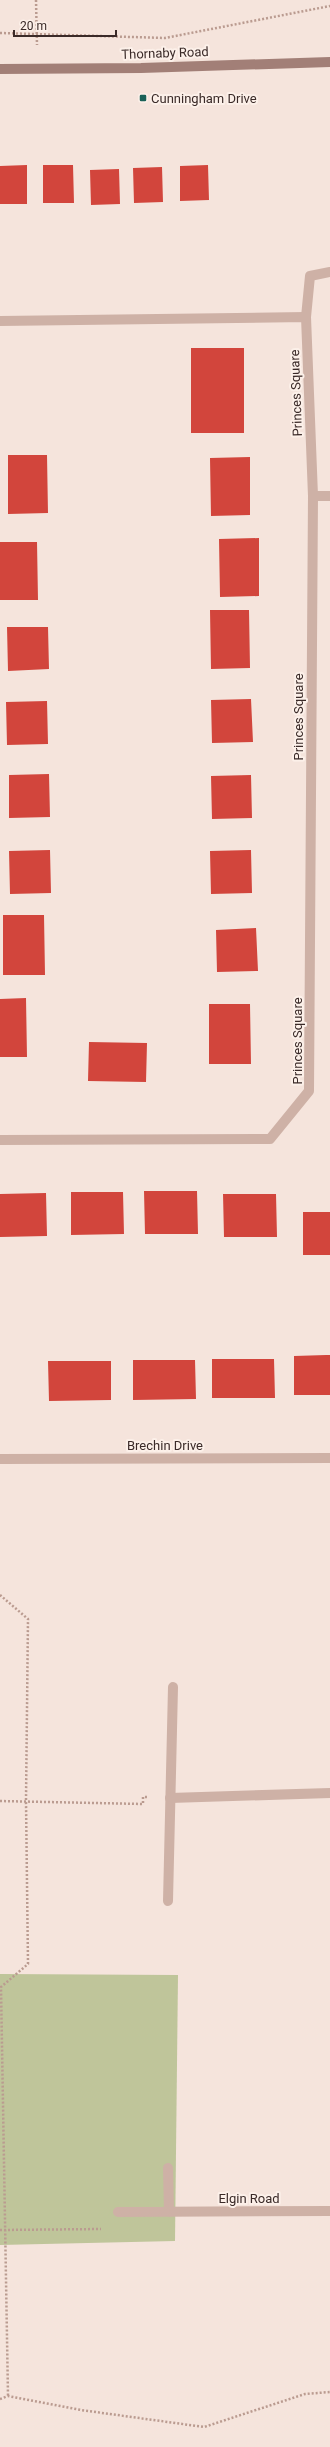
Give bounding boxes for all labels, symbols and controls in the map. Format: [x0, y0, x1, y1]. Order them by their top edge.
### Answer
scale bar [14, 12, 116, 38]
text: 20 m [20, 19, 47, 33]
street label: Thornaby Road [121, 44, 209, 62]
place label: Cunningham Drive [151, 91, 257, 106]
marker: Cunningham Drive [138, 93, 148, 103]
street label: Princes Square [287, 349, 305, 437]
street label: Princes Square [291, 673, 306, 761]
street label: Princes Square [290, 997, 305, 1085]
street label: Brechin Drive [127, 1438, 203, 1453]
street label: Elgin Road [218, 2191, 280, 2206]

